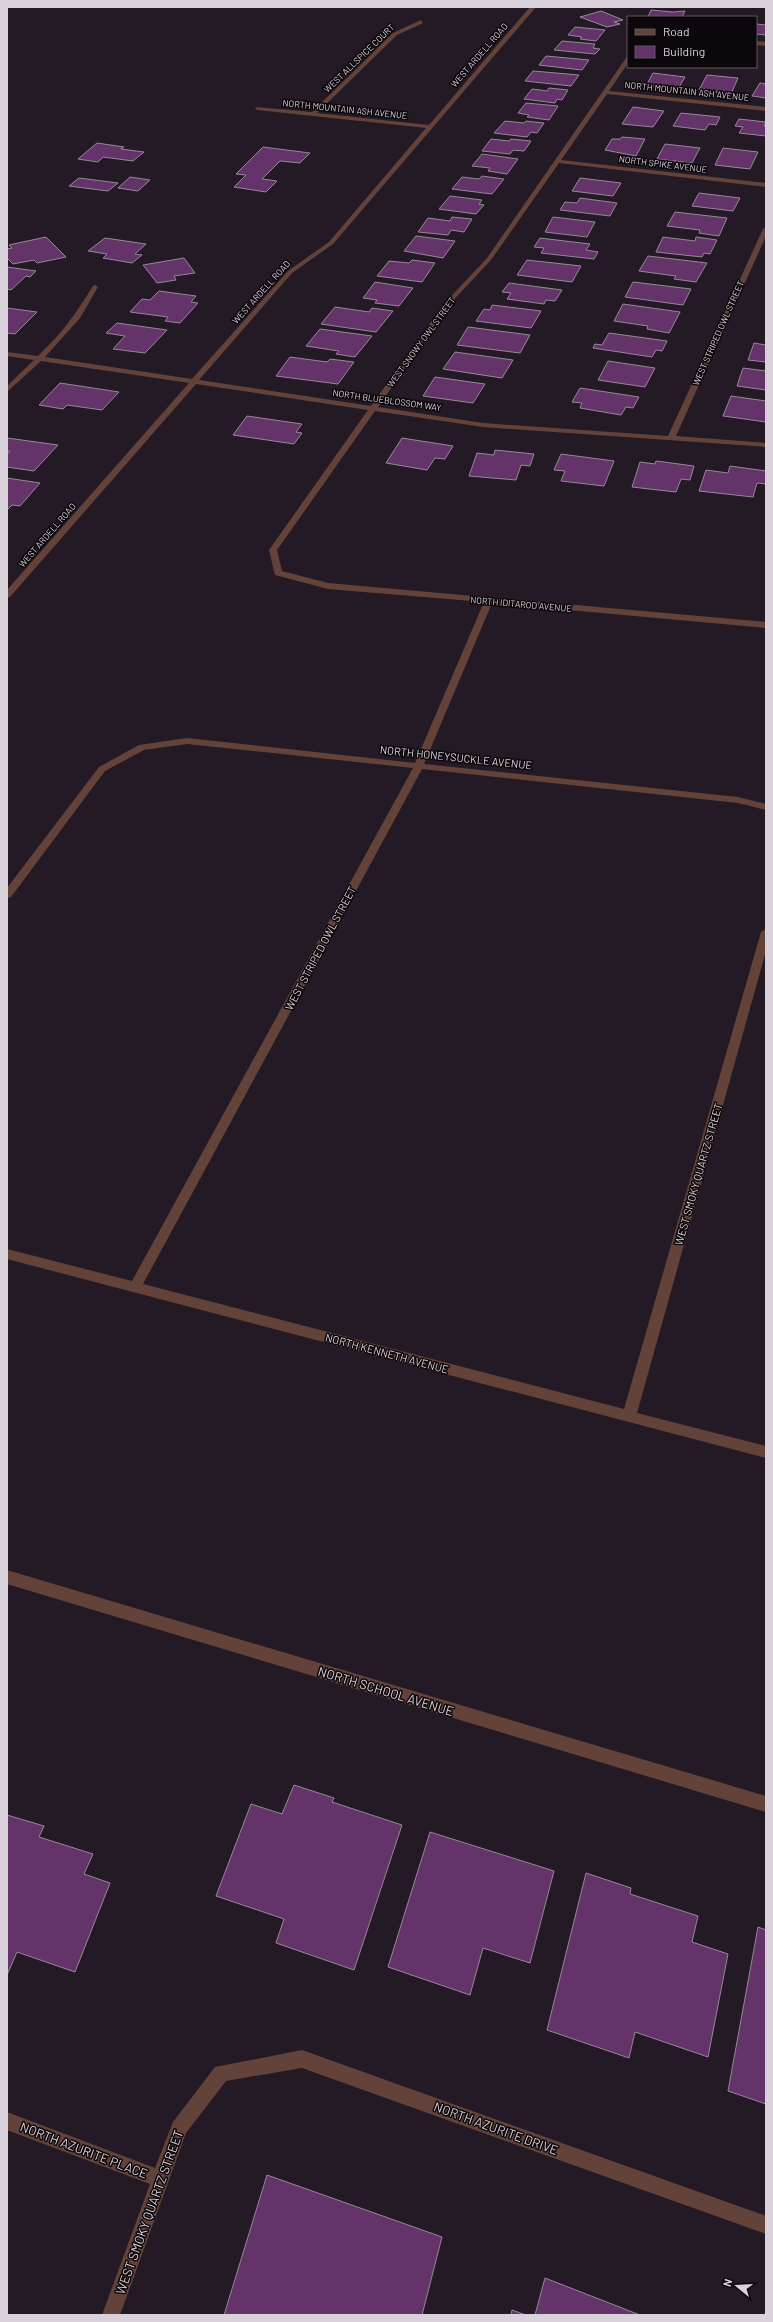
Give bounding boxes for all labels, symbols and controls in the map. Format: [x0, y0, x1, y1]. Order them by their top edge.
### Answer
legend [627, 16, 757, 68]
street label: WEST ALLSPICE COURT [321, 21, 397, 95]
street label: WEST ARDELL ROAD [448, 21, 510, 89]
text: Road [663, 24, 690, 38]
text: Building [663, 44, 705, 58]
street label: NORTH MOUNTAIN ASH AVENUE [624, 79, 750, 103]
street label: NORTH MOUNTAIN ASH AVENUE [282, 97, 408, 121]
street label: NORTH SPIKE AVENUE [618, 153, 708, 175]
street label: WEST ARDELL ROAD [230, 258, 292, 326]
street label: WEST STRIPED OWL STREET [690, 279, 746, 387]
street label: WEST SNOWY OWL STREET [385, 295, 457, 389]
street label: NORTH BLUEBLOSSOM WAY [332, 387, 442, 413]
street label: WEST ARDELL ROAD [16, 501, 78, 569]
street label: NORTH IDITAROD AVENUE [470, 594, 572, 614]
street label: NORTH HONEYSUCKLE AVENUE [379, 743, 533, 771]
street label: WEST STRIPED OWL STREET [282, 884, 358, 1012]
street label: WEST SMOKY QUARTZ STREET [671, 1101, 725, 1247]
street label: NORTH KENNETH AVENUE [324, 1330, 450, 1376]
street label: NORTH SCHOOL AVENUE [316, 1663, 456, 1719]
street label: NORTH AZURITE DRIVE [432, 2098, 560, 2158]
street label: NORTH AZURITE PLACE [18, 2118, 150, 2182]
street label: WEST SMOKY QUARTZ STREET [112, 2128, 186, 2296]
north arrow [717, 2266, 757, 2306]
text: N [720, 2277, 734, 2288]

